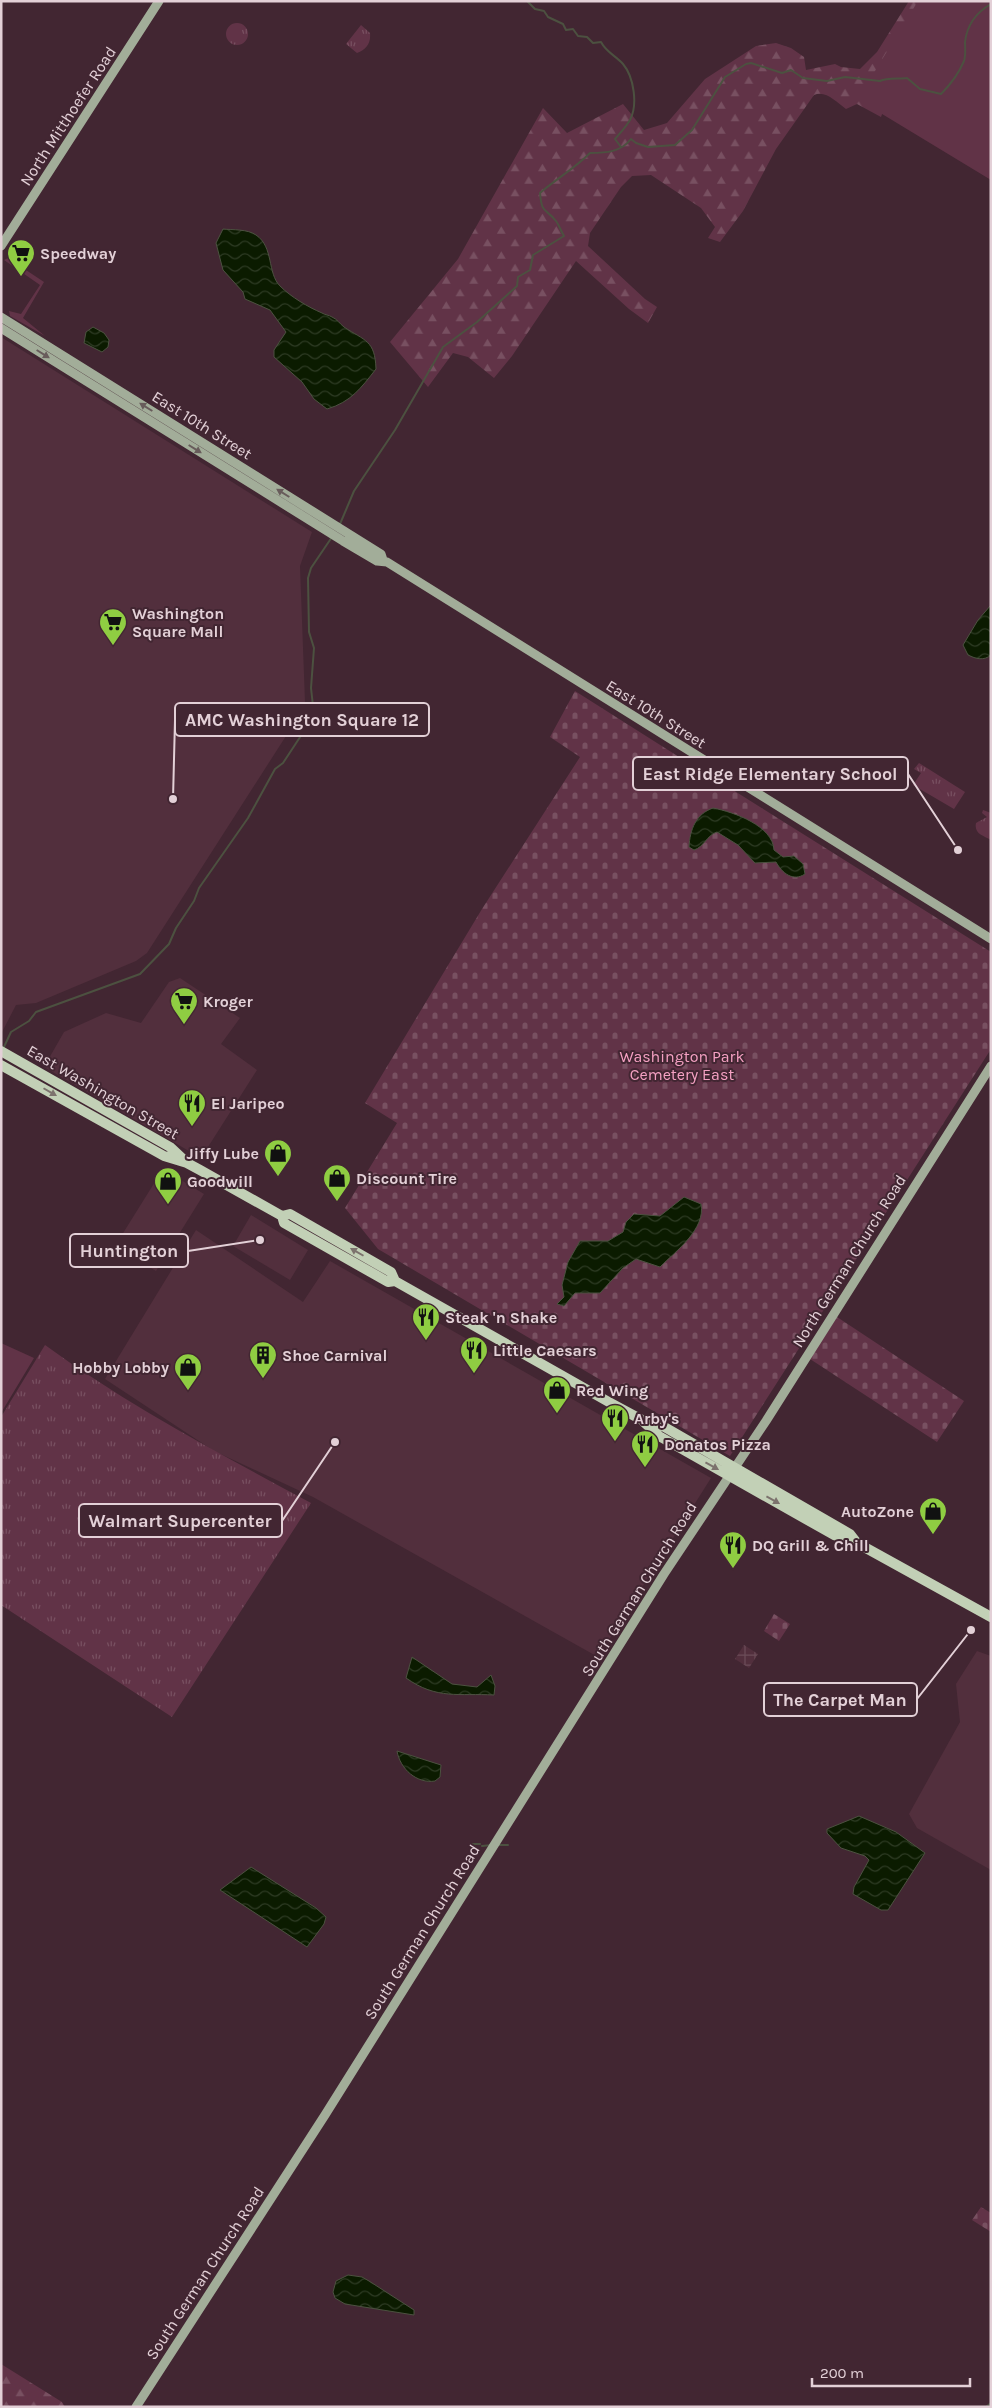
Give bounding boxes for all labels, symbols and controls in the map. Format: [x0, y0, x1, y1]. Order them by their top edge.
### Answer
street label: North Mitthoefer Road [16, 43, 120, 189]
supermarket icon: Speedway [6, 238, 36, 277]
place label: Speedway [40, 244, 116, 263]
one-way arrow [36, 350, 49, 359]
street label: East 10th Street [149, 387, 255, 463]
one-way arrow [139, 403, 152, 412]
one-way arrow [189, 445, 202, 454]
one-way arrow [277, 489, 290, 498]
place label: Washington Square Mall [132, 604, 224, 641]
supermarket icon: Washington Square Mall [98, 607, 128, 646]
street label: East 10th Street [603, 676, 709, 752]
callout: AMC Washington Square 12 [175, 703, 429, 736]
text: AMC Washington Square 12 [185, 709, 419, 731]
callout: East Ridge Elementary School [633, 757, 908, 790]
text: East Ridge Elementary School [642, 763, 898, 785]
supermarket icon: Kroger [169, 986, 199, 1025]
place label: Kroger [203, 992, 254, 1011]
street label: East Washington Street [24, 1041, 182, 1143]
park label: Washington Park Cemetery East [620, 1047, 744, 1084]
one-way arrow [42, 1088, 57, 1096]
restaurant icon: El Jaripeo [177, 1088, 207, 1127]
place label: El Jaripeo [211, 1094, 285, 1113]
shop icon: Jiffy Lube [263, 1138, 293, 1177]
place label: Jiffy Lube [187, 1144, 259, 1163]
shop icon: Discount Tire [322, 1163, 352, 1202]
shop icon: Goodwill [153, 1166, 183, 1205]
place label: Discount Tire [356, 1169, 457, 1188]
street label: North German Church Road [788, 1171, 910, 1351]
place label: Goodwill [187, 1172, 253, 1191]
callout: Huntington [70, 1234, 188, 1267]
text: Huntington [80, 1240, 178, 1262]
one-way arrow [351, 1248, 364, 1257]
restaurant icon: Steak 'n Shake [411, 1302, 441, 1341]
place label: Steak 'n Shake [445, 1308, 557, 1327]
restaurant icon: Little Caesars [459, 1335, 489, 1374]
building icon: Shoe Carnival [248, 1340, 278, 1379]
place label: Little Caesars [493, 1341, 597, 1360]
place label: Shoe Carnival [282, 1346, 387, 1365]
shop icon: Hobby Lobby [173, 1352, 203, 1391]
place label: Hobby Lobby [72, 1358, 169, 1377]
shop icon: Red Wing [542, 1375, 572, 1414]
place label: Red Wing [576, 1381, 648, 1400]
restaurant icon: Arby's [600, 1403, 630, 1442]
place label: Arby's [634, 1409, 679, 1428]
restaurant icon: Donatos Pizza [630, 1429, 660, 1468]
place label: Donatos Pizza [664, 1435, 771, 1454]
one-way arrow [705, 1461, 718, 1470]
one-way arrow [765, 1496, 780, 1504]
shop icon: AutoZone [918, 1496, 948, 1535]
street label: South German Church Road [577, 1498, 701, 1680]
place label: AutoZone [841, 1502, 914, 1521]
callout: Walmart Supercenter [79, 1504, 282, 1537]
text: Walmart Supercenter [89, 1510, 272, 1532]
restaurant icon: DQ Grill & Chill [718, 1530, 748, 1569]
place label: DQ Grill & Chill [752, 1536, 869, 1555]
callout: The Carpet Man [764, 1683, 917, 1716]
text: The Carpet Man [773, 1689, 907, 1711]
street label: South German Church Road [360, 1841, 484, 2023]
street label: South German Church Road [142, 2183, 268, 2363]
scale bar [812, 2356, 970, 2388]
text: 200 m [820, 2364, 864, 2382]

